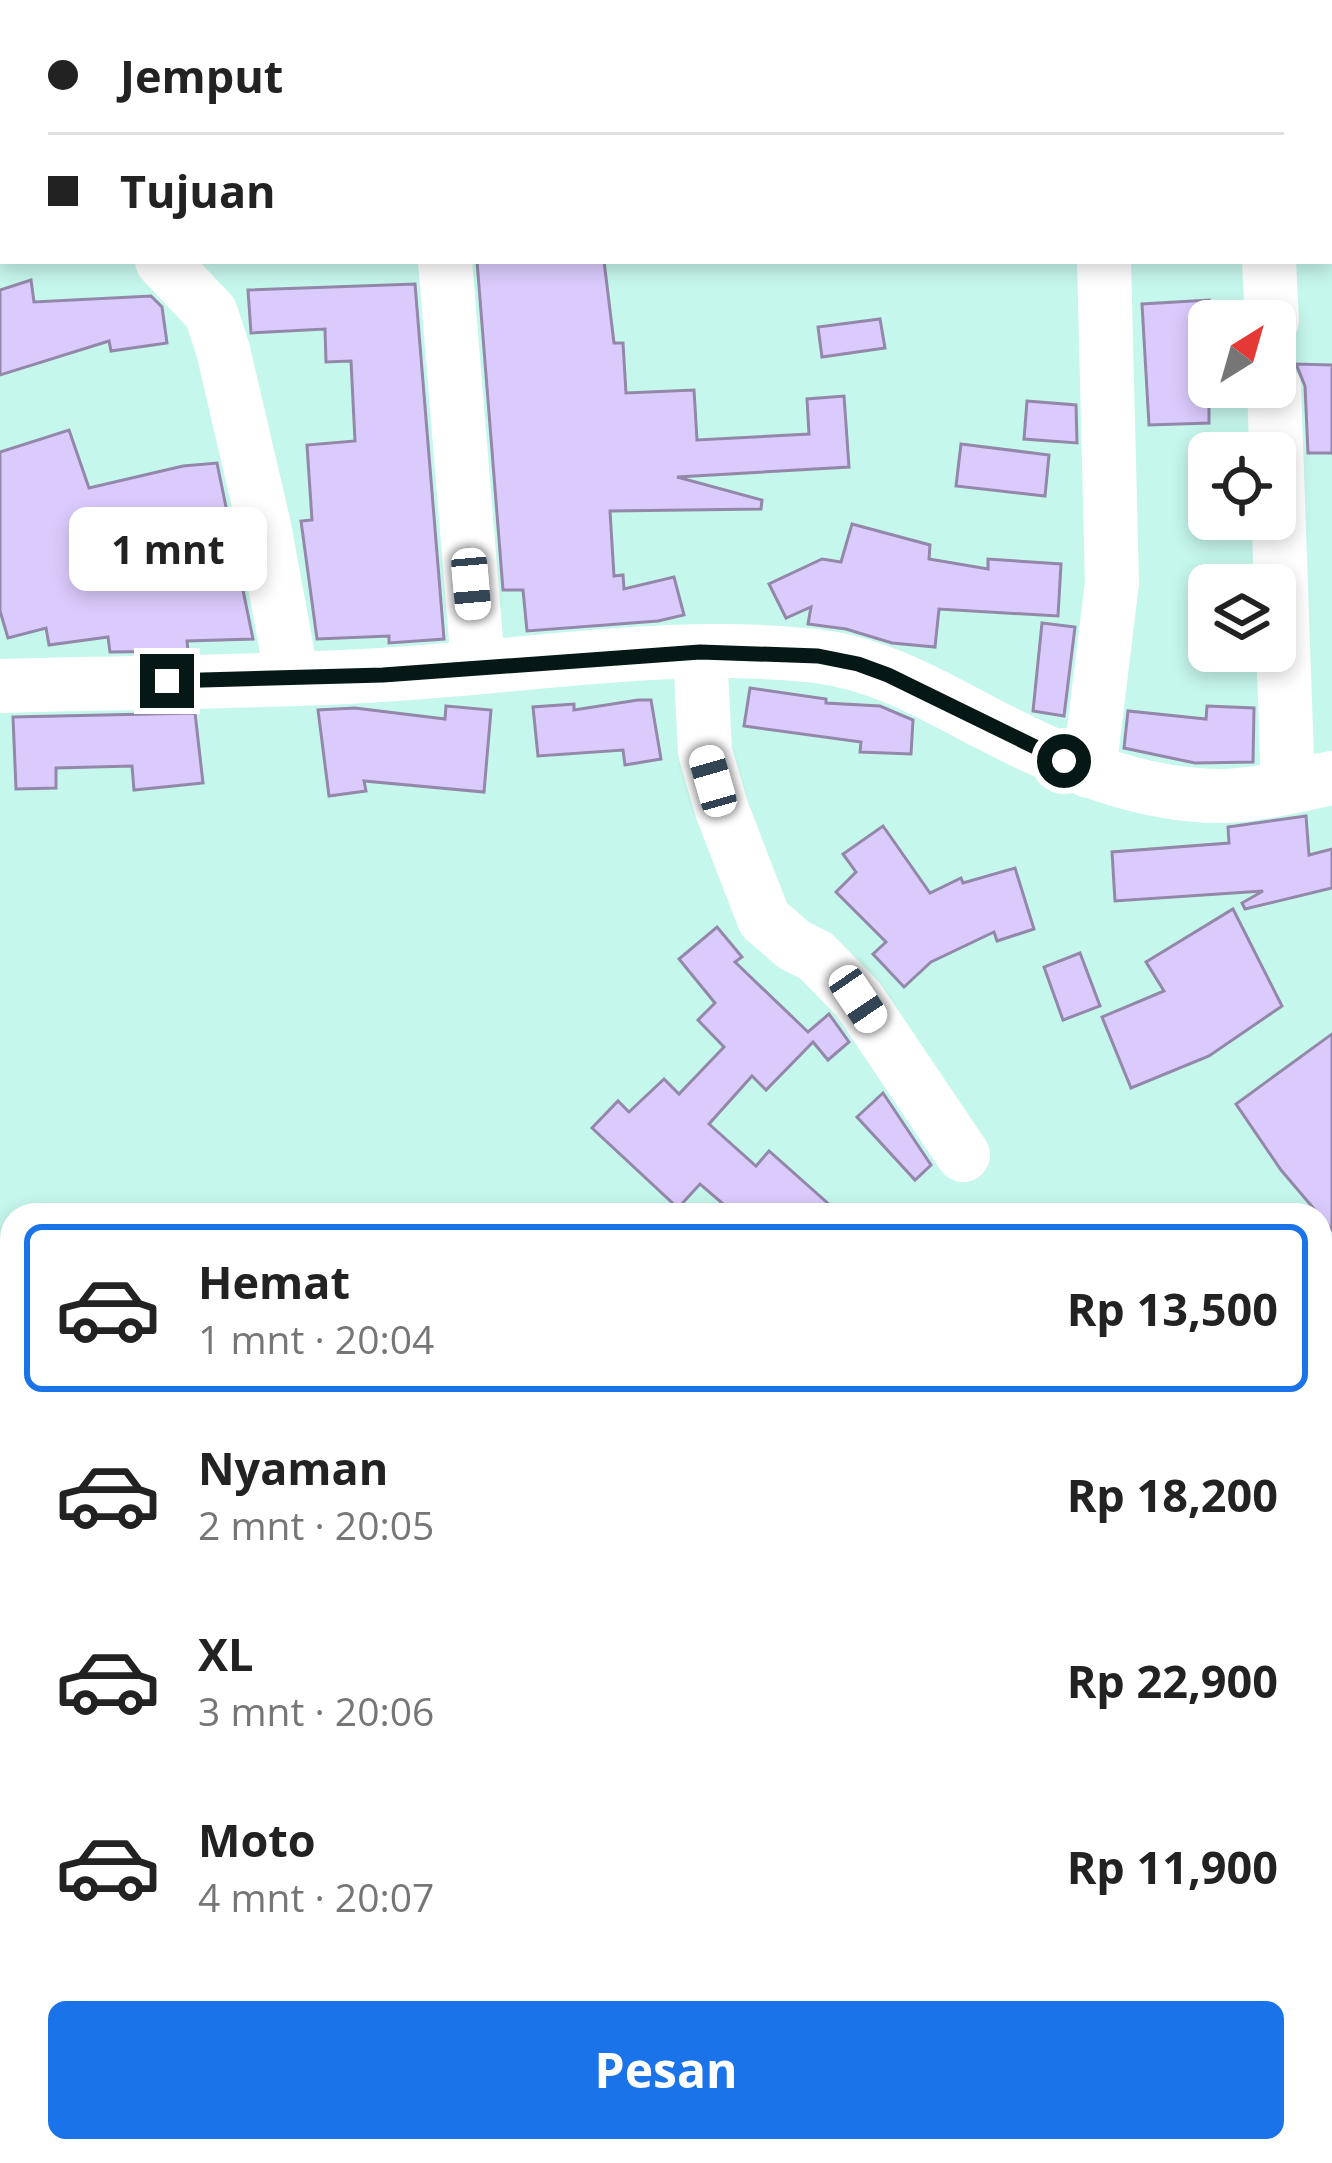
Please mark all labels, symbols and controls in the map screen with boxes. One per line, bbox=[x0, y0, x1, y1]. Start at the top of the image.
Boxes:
text: Jemput bbox=[120, 45, 283, 106]
text: Tujuan bbox=[120, 160, 276, 221]
north arrow bbox=[1188, 300, 1296, 408]
map controls bbox=[1188, 300, 1296, 672]
button: locate bbox=[1188, 432, 1296, 540]
callout: 1 mnt bbox=[68, 507, 266, 591]
text: 1 mnt bbox=[111, 522, 225, 575]
car bbox=[450, 547, 492, 621]
button: layers bbox=[1188, 564, 1296, 672]
route end bbox=[140, 654, 194, 708]
route start bbox=[1037, 734, 1091, 788]
car bbox=[686, 741, 740, 821]
car bbox=[823, 959, 893, 1039]
text: Hemat bbox=[198, 1251, 350, 1312]
icon: car bbox=[54, 1254, 162, 1362]
text: Rp 13,500 bbox=[1067, 1278, 1278, 1339]
text: 1 mnt · 20:04 bbox=[198, 1312, 434, 1365]
text: Nyaman bbox=[198, 1437, 388, 1498]
icon: car bbox=[54, 1440, 162, 1548]
text: Rp 18,200 bbox=[1067, 1464, 1278, 1525]
text: 2 mnt · 20:05 bbox=[198, 1498, 434, 1551]
text: XL bbox=[198, 1623, 253, 1684]
icon: car bbox=[54, 1626, 162, 1734]
text: Rp 22,900 bbox=[1067, 1650, 1278, 1711]
text: 3 mnt · 20:06 bbox=[198, 1684, 434, 1737]
text: Moto bbox=[198, 1809, 316, 1870]
icon: car bbox=[54, 1812, 162, 1920]
text: Rp 11,900 bbox=[1067, 1836, 1278, 1897]
text: 4 mnt · 20:07 bbox=[198, 1870, 434, 1923]
button: Pesan bbox=[48, 2001, 1284, 2139]

